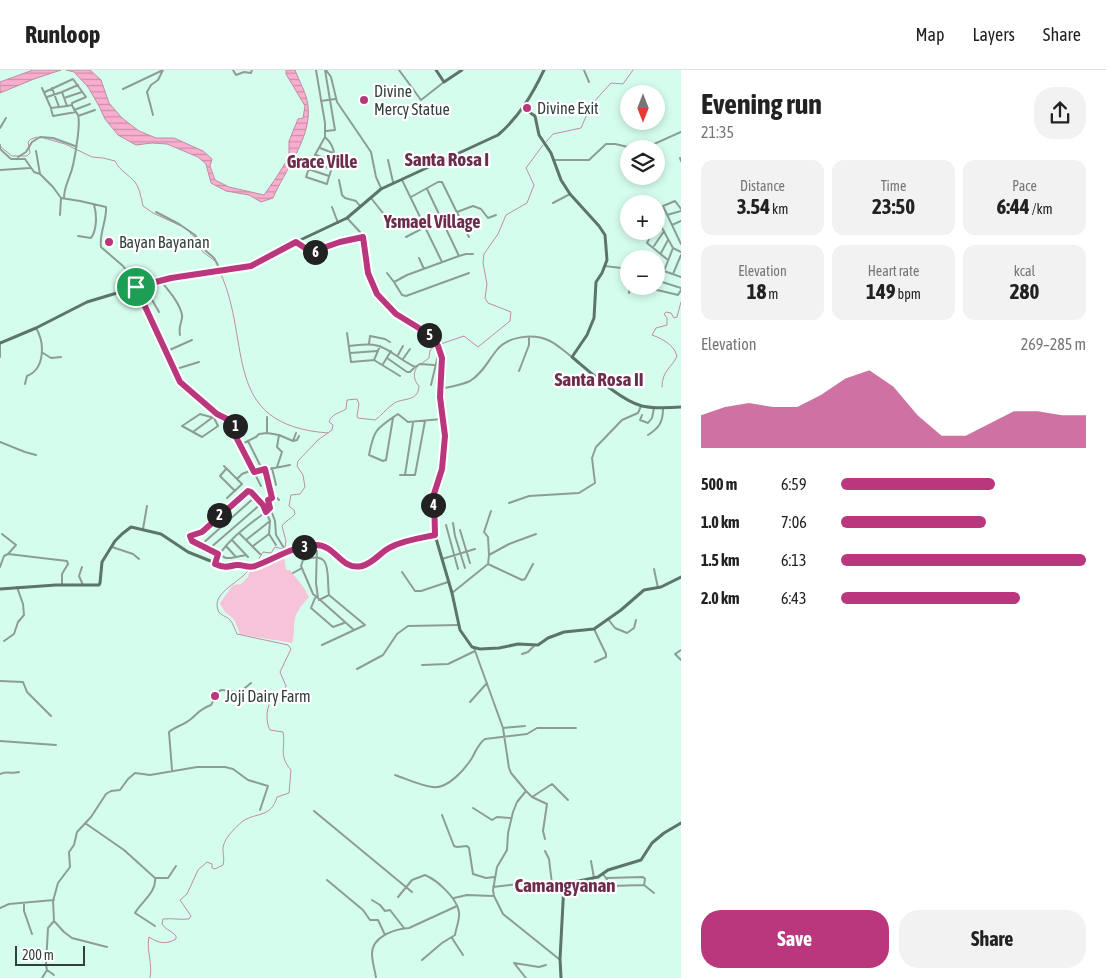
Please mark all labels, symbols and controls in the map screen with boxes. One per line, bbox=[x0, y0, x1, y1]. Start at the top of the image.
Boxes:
text: Runloop bbox=[25, 21, 100, 48]
text: Map bbox=[915, 24, 944, 45]
text: Layers bbox=[972, 24, 1015, 45]
text: Share bbox=[1043, 24, 1081, 45]
place label: Divine Mercy Statue bbox=[374, 82, 450, 119]
north arrow bbox=[620, 85, 665, 130]
map controls bbox=[620, 85, 665, 295]
button: share bbox=[1034, 87, 1086, 139]
text: Evening run bbox=[701, 88, 822, 120]
marker: Divine Mercy Statue bbox=[358, 94, 370, 106]
place label: Divine Exit bbox=[537, 99, 599, 117]
marker: Divine Exit bbox=[521, 102, 533, 114]
text: 21:35 bbox=[701, 123, 734, 141]
button: layers bbox=[620, 140, 665, 185]
district label: Santa Rosa I bbox=[405, 148, 489, 170]
district label: Grace Ville bbox=[287, 151, 357, 172]
text: Distance bbox=[740, 178, 785, 194]
text: Time bbox=[881, 178, 906, 194]
text: Pace bbox=[1012, 178, 1037, 194]
text: 3.54 bbox=[737, 194, 770, 218]
text: 23:50 bbox=[872, 194, 915, 218]
text: 6:44 bbox=[996, 194, 1030, 218]
button: + bbox=[620, 195, 665, 240]
text: km bbox=[770, 201, 788, 217]
text: /km bbox=[1030, 201, 1053, 217]
district label: Ysmael Village bbox=[383, 211, 480, 232]
place label: Bayan Bayanan bbox=[119, 233, 210, 252]
marker: Bayan Bayanan bbox=[103, 236, 115, 248]
pin: 6 bbox=[302, 240, 328, 264]
text: 6 bbox=[312, 244, 319, 260]
button: − bbox=[620, 250, 665, 295]
text: Elevation bbox=[738, 263, 787, 279]
text: Heart rate bbox=[868, 263, 919, 279]
text: kcal bbox=[1014, 263, 1035, 279]
pin bbox=[115, 266, 157, 308]
icon: arrive bbox=[122, 273, 150, 301]
text: 18 bbox=[747, 279, 766, 303]
text: 149 bbox=[866, 279, 896, 303]
text: 280 bbox=[1010, 279, 1039, 303]
text: m bbox=[766, 286, 778, 302]
text: bpm bbox=[896, 286, 921, 302]
pin: 5 bbox=[416, 322, 442, 348]
text: 5 bbox=[426, 327, 433, 343]
text: Elevation bbox=[701, 335, 756, 353]
text: 269–285 m bbox=[1021, 335, 1086, 353]
district label: Santa Rosa II bbox=[554, 368, 644, 390]
pin: 1 bbox=[222, 414, 248, 438]
text: 1 bbox=[232, 418, 239, 434]
text: 500 m bbox=[701, 475, 737, 493]
text: 6:59 bbox=[781, 475, 806, 493]
pin: 4 bbox=[420, 492, 446, 518]
text: 4 bbox=[430, 497, 437, 513]
pin: 2 bbox=[206, 502, 232, 528]
text: 2 bbox=[216, 507, 223, 523]
text: 1.0 km bbox=[701, 513, 740, 531]
text: 7:06 bbox=[781, 513, 807, 531]
pin: 3 bbox=[292, 534, 316, 560]
text: 3 bbox=[301, 539, 308, 555]
text: 1.5 km bbox=[701, 551, 740, 569]
text: 6:13 bbox=[781, 551, 806, 569]
text: 2.0 km bbox=[701, 589, 740, 607]
text: 6:43 bbox=[781, 589, 806, 607]
place label: Joji Dairy Farm bbox=[225, 687, 311, 706]
marker: Joji Dairy Farm bbox=[209, 690, 221, 702]
district label: Camangyanan bbox=[514, 874, 616, 896]
button: Save bbox=[701, 910, 889, 968]
button: Share bbox=[899, 910, 1086, 968]
scale bar bbox=[15, 943, 85, 966]
text: 200 m bbox=[22, 947, 54, 963]

